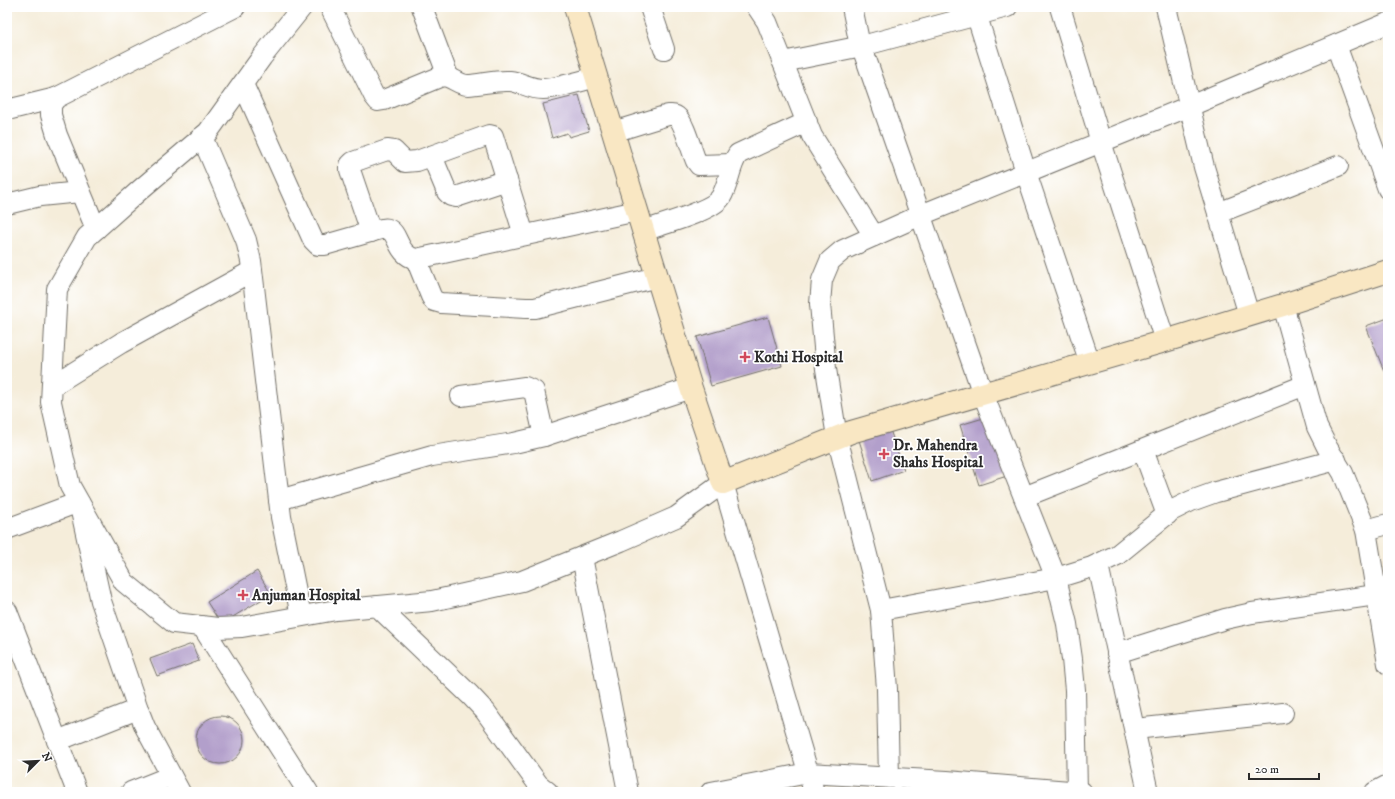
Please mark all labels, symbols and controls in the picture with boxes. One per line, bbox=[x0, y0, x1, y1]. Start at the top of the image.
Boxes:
place label: Kothi Hospital bbox=[754, 348, 844, 367]
marker: Kothi Hospital bbox=[739, 351, 751, 363]
place label: Dr. Mahendra Shahs Hospital bbox=[893, 436, 983, 472]
marker: Dr. Mahendra Shahs Hospital bbox=[878, 448, 890, 460]
place label: Anjuman Hospital bbox=[251, 586, 361, 605]
marker: Anjuman Hospital bbox=[237, 589, 249, 601]
north arrow bbox=[18, 741, 58, 781]
text: N bbox=[38, 750, 54, 764]
scale bar bbox=[1249, 755, 1319, 781]
text: 20 m bbox=[1255, 762, 1279, 777]

